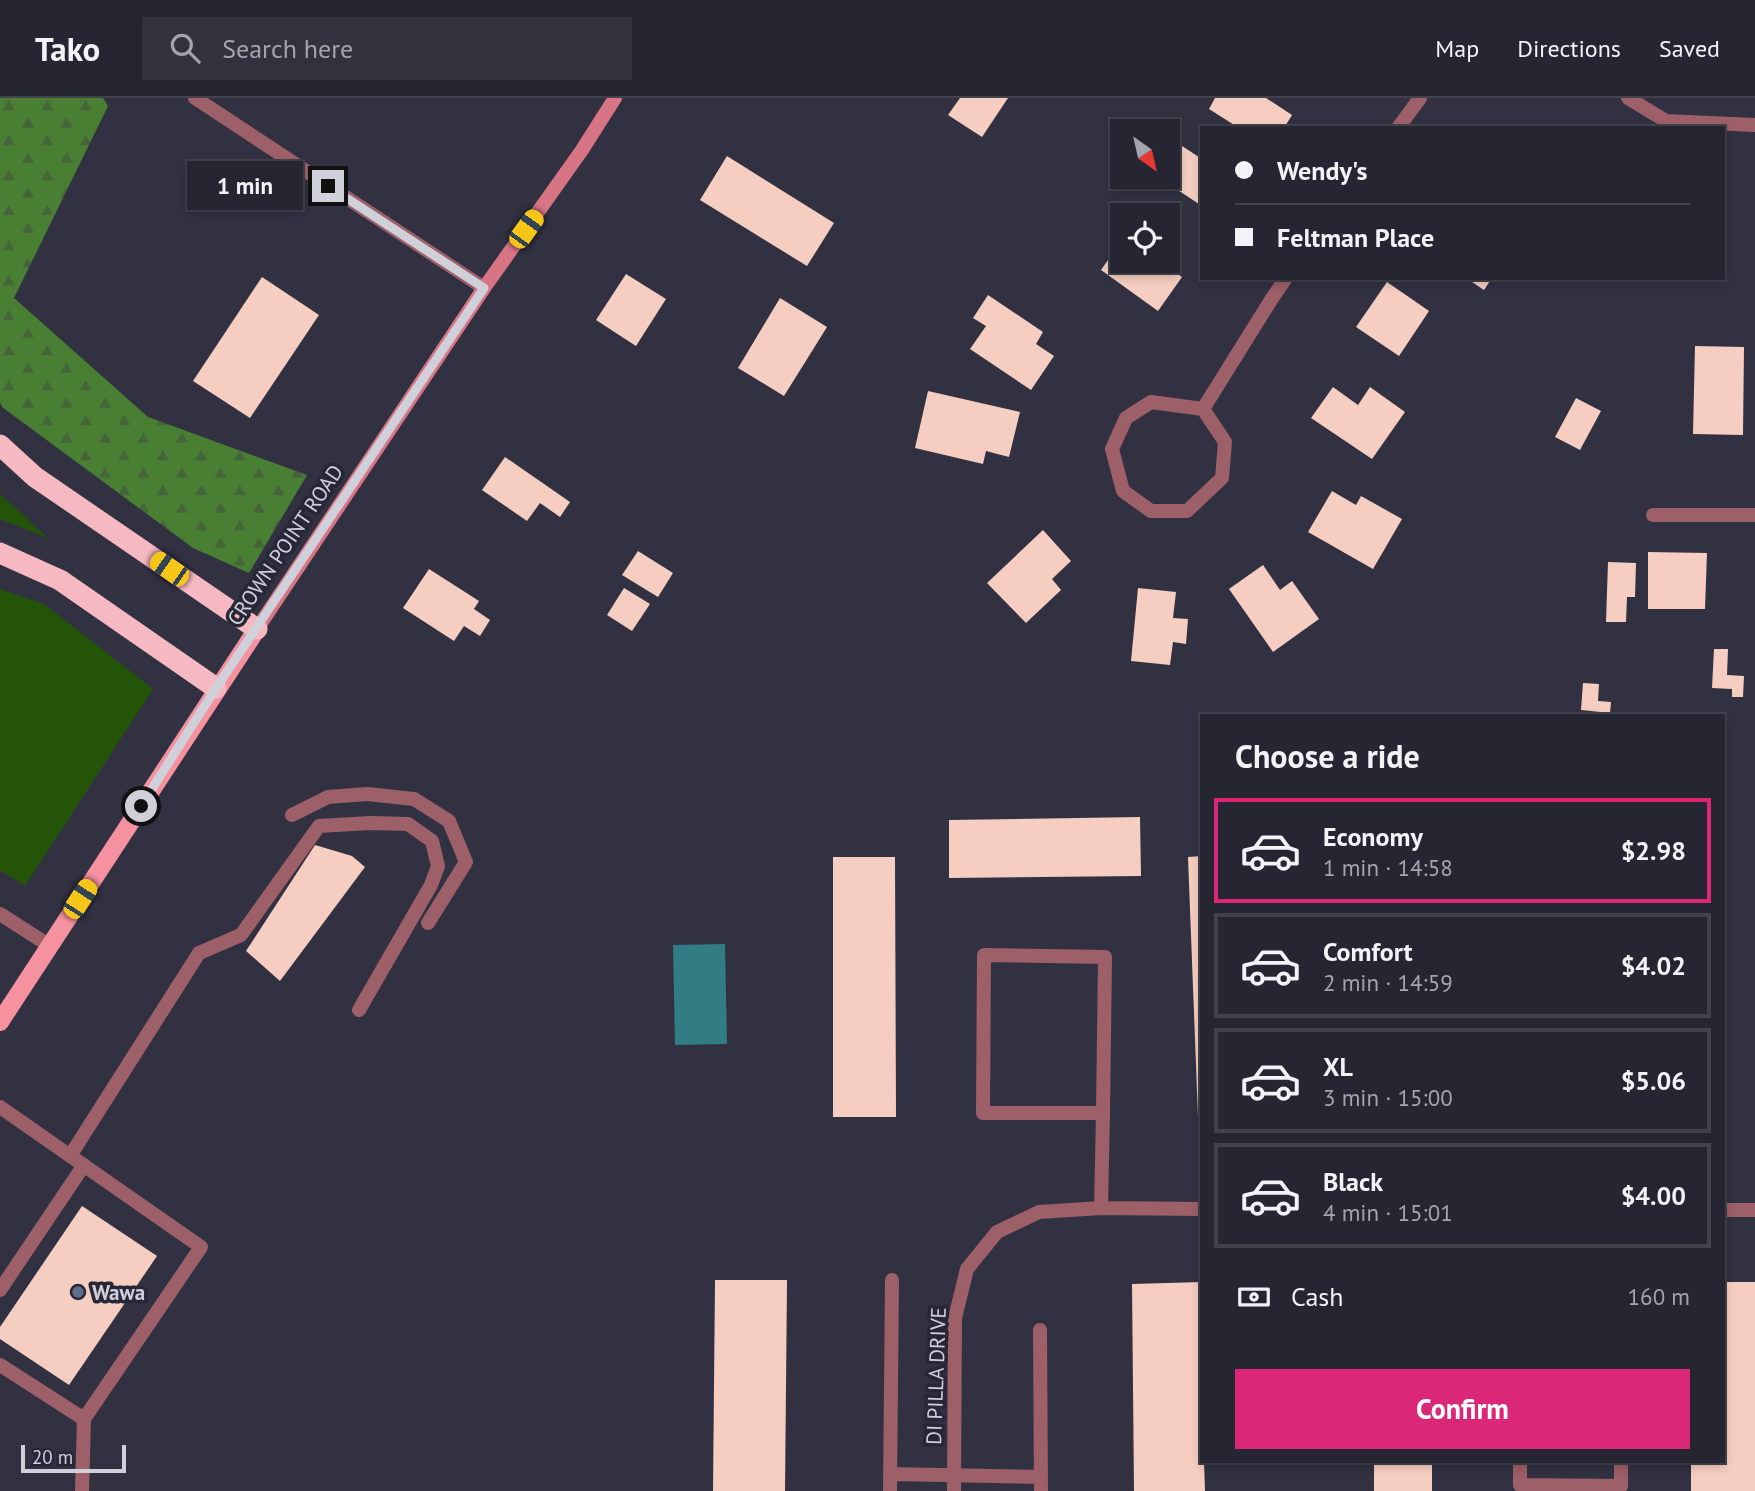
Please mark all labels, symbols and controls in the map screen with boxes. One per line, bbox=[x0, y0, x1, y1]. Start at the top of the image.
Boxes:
search box bbox=[142, 17, 632, 80]
text: Tako bbox=[35, 27, 100, 70]
icon: search bbox=[166, 29, 204, 67]
text: Search here bbox=[222, 32, 353, 65]
text: Map bbox=[1435, 33, 1479, 64]
text: Directions bbox=[1517, 33, 1621, 64]
text: Saved bbox=[1659, 33, 1720, 64]
north arrow bbox=[1110, 119, 1180, 189]
map controls bbox=[1110, 119, 1180, 273]
text: Wendy's bbox=[1277, 154, 1368, 187]
callout: 1 min bbox=[188, 162, 304, 210]
route end bbox=[312, 170, 344, 202]
text: 1 min bbox=[217, 171, 273, 200]
button: locate bbox=[1110, 203, 1180, 273]
car bbox=[506, 206, 547, 252]
text: Feltman Place bbox=[1277, 221, 1434, 254]
street label: CROWN POINT ROAD bbox=[221, 459, 349, 631]
car bbox=[146, 548, 193, 590]
text: Choose a ride bbox=[1235, 735, 1420, 777]
route start bbox=[125, 790, 157, 822]
icon: car bbox=[1239, 819, 1302, 882]
text: Economy bbox=[1323, 820, 1423, 853]
text: $2.98 bbox=[1621, 834, 1686, 867]
text: 1 min · 14:58 bbox=[1323, 853, 1453, 882]
car bbox=[60, 876, 101, 922]
icon: car bbox=[1239, 934, 1302, 997]
text: Comfort bbox=[1323, 935, 1413, 968]
text: $4.02 bbox=[1621, 949, 1686, 982]
text: 2 min · 14:59 bbox=[1323, 968, 1453, 997]
icon: car bbox=[1239, 1049, 1302, 1112]
text: XL bbox=[1323, 1050, 1353, 1083]
text: $5.06 bbox=[1621, 1064, 1686, 1097]
text: 3 min · 15:00 bbox=[1323, 1083, 1453, 1112]
icon: car bbox=[1239, 1164, 1302, 1227]
text: Black bbox=[1323, 1165, 1383, 1198]
text: $4.00 bbox=[1621, 1179, 1686, 1212]
text: 4 min · 15:01 bbox=[1323, 1198, 1453, 1227]
icon: cash bbox=[1235, 1278, 1273, 1316]
place label: Wawa bbox=[92, 1279, 145, 1306]
text: Cash bbox=[1291, 1280, 1343, 1313]
text: 160 m bbox=[1628, 1282, 1690, 1311]
marker: Wawa bbox=[70, 1284, 86, 1300]
street label: DI PILLA DRIVE bbox=[920, 1307, 952, 1445]
button: Confirm bbox=[1235, 1369, 1690, 1449]
scale bar bbox=[21, 1442, 126, 1474]
text: 20 m bbox=[32, 1445, 73, 1469]

